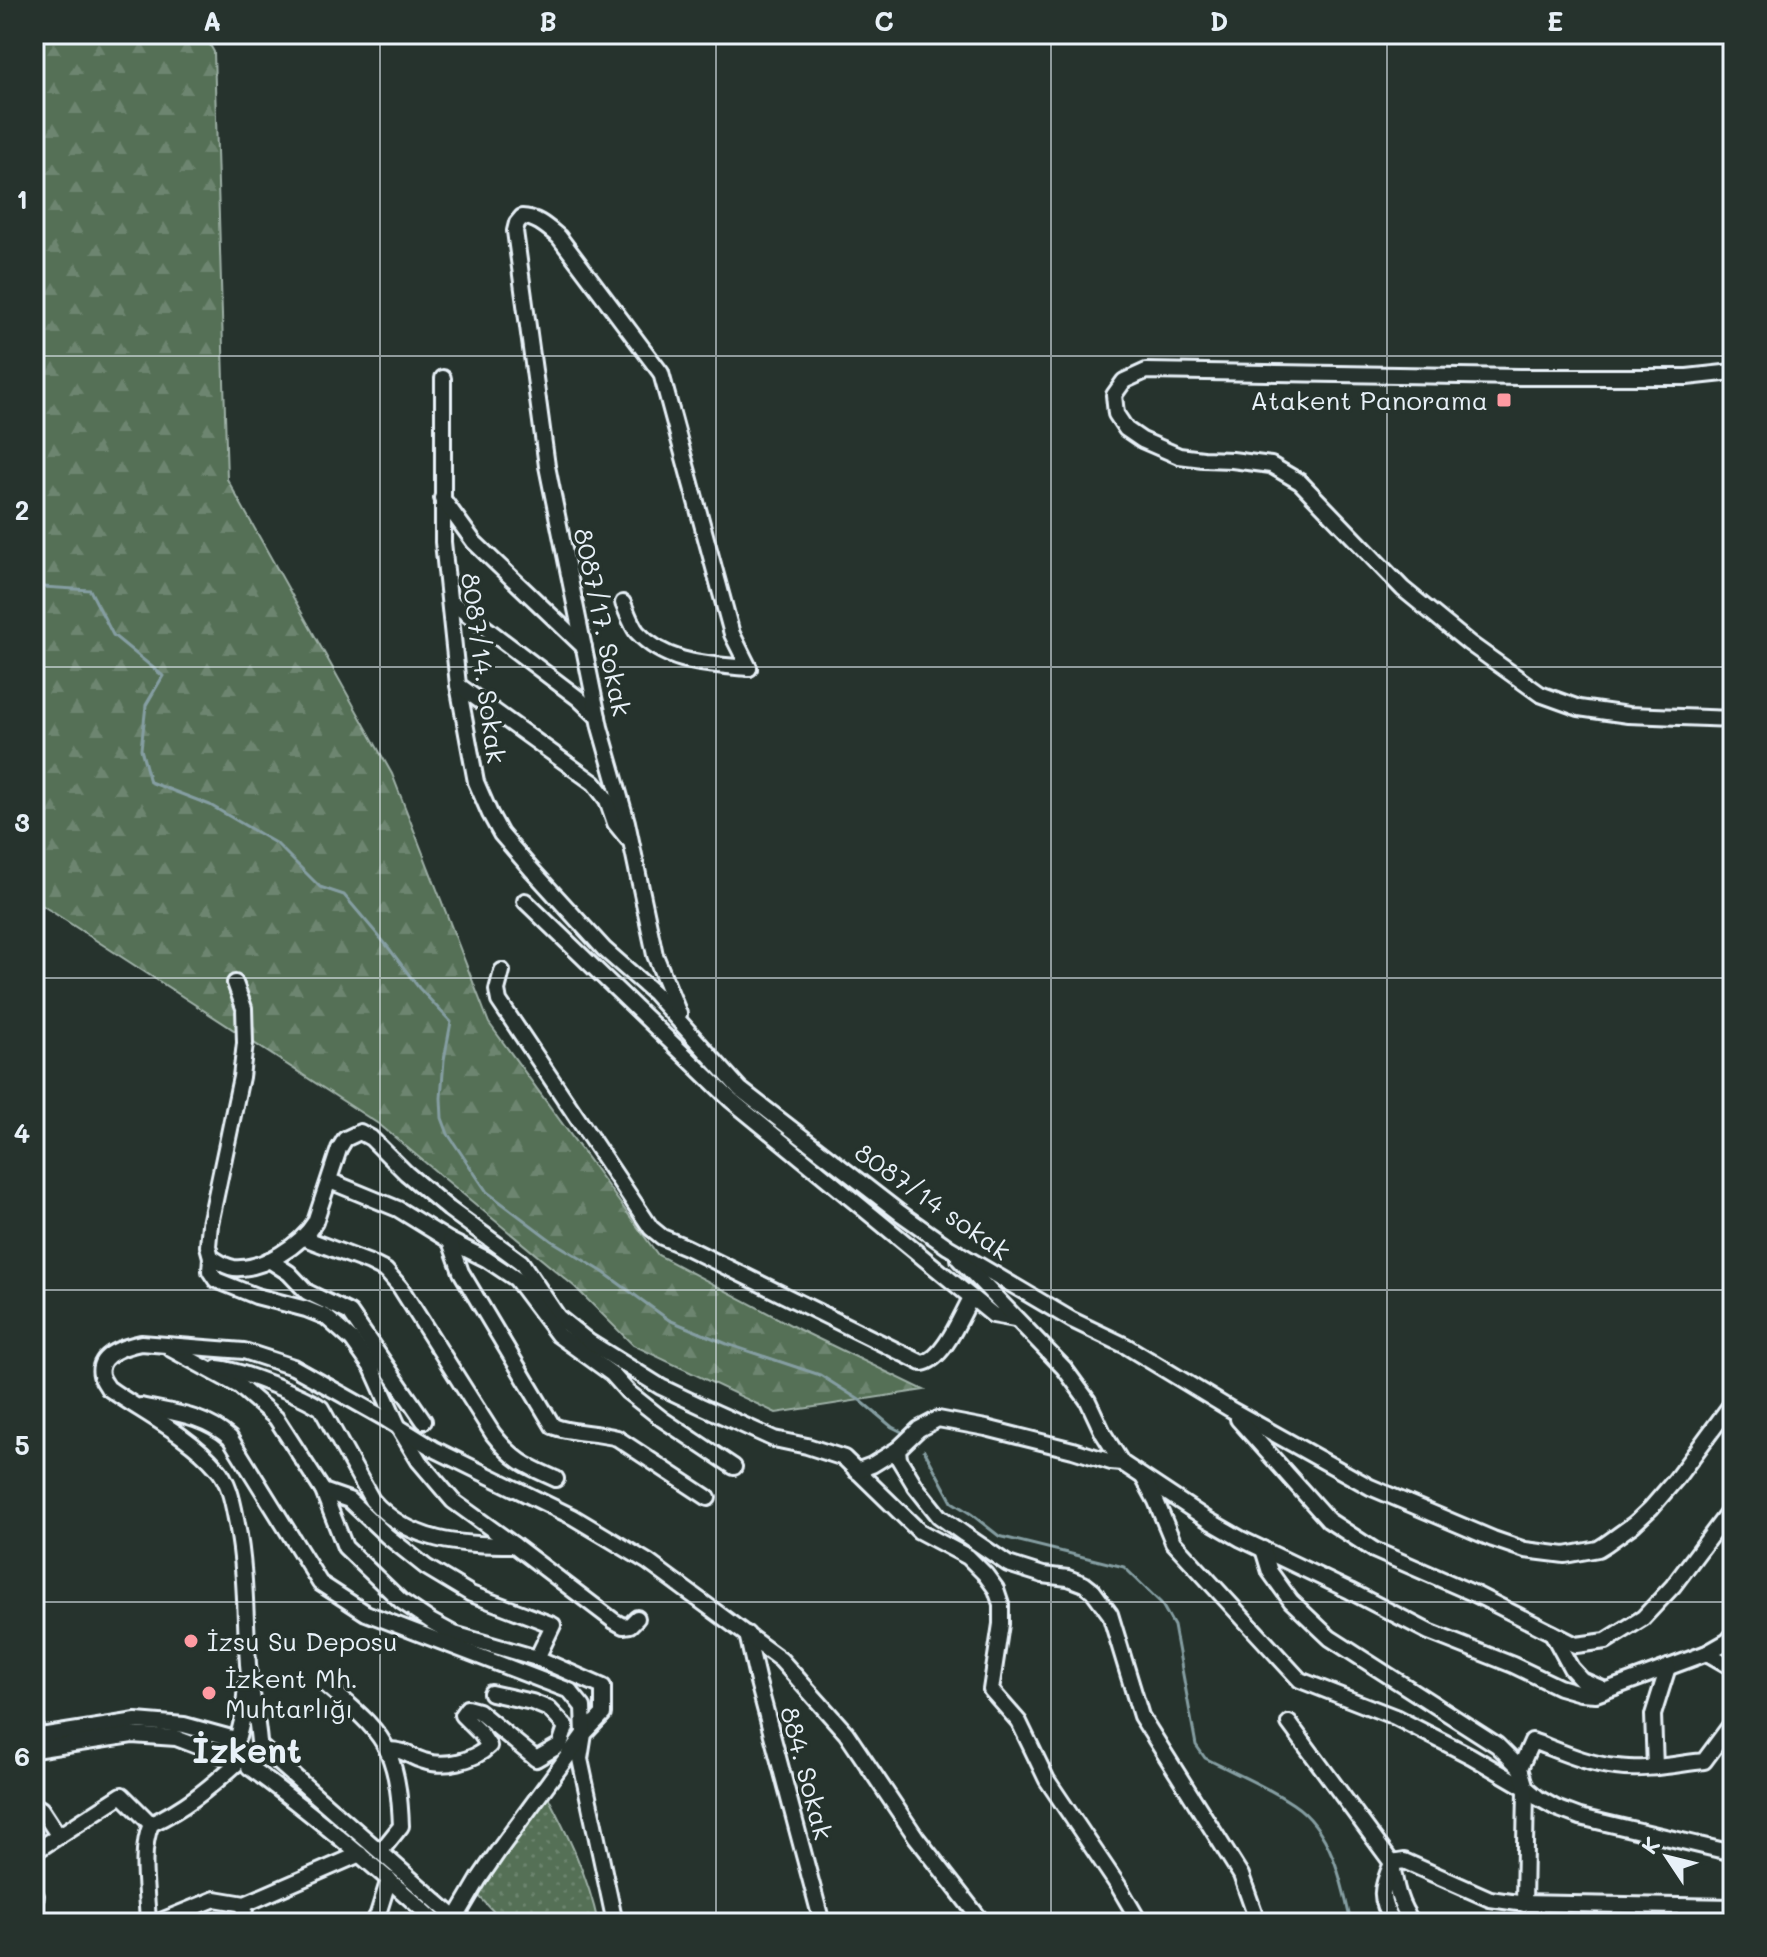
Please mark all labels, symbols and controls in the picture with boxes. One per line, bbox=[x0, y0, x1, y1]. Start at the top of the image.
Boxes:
text: A bbox=[203, 4, 221, 38]
text: B bbox=[539, 4, 557, 38]
text: C bbox=[874, 4, 894, 38]
text: D bbox=[1210, 4, 1228, 38]
text: E bbox=[1547, 4, 1563, 38]
text: 1 bbox=[16, 182, 28, 216]
place label: Atakent Panorama bbox=[1250, 383, 1488, 417]
marker: Atakent Panorama bbox=[1495, 391, 1513, 409]
text: 2 bbox=[15, 493, 29, 527]
street label: 8087/17. Sokak bbox=[566, 525, 640, 719]
street label: 8087/14. Sokak bbox=[454, 570, 514, 766]
text: 3 bbox=[14, 805, 30, 839]
text: 4 bbox=[14, 1116, 30, 1150]
street label: 8087/14 sokak bbox=[848, 1135, 1018, 1267]
text: 5 bbox=[14, 1428, 30, 1462]
place label: İzsu Su Deposu bbox=[207, 1624, 397, 1658]
marker: İzsu Su Deposu bbox=[182, 1632, 200, 1650]
place label: İzkent Mh. Muhtarlığı bbox=[225, 1661, 358, 1725]
marker: İzkent Mh. Muhtarlığı bbox=[200, 1684, 218, 1702]
street label: 884. Sokak bbox=[773, 1703, 841, 1843]
district label: İzkent bbox=[192, 1727, 302, 1772]
text: 6 bbox=[14, 1739, 30, 1773]
north arrow bbox=[1627, 1817, 1707, 1897]
text: K bbox=[1634, 1831, 1666, 1859]

